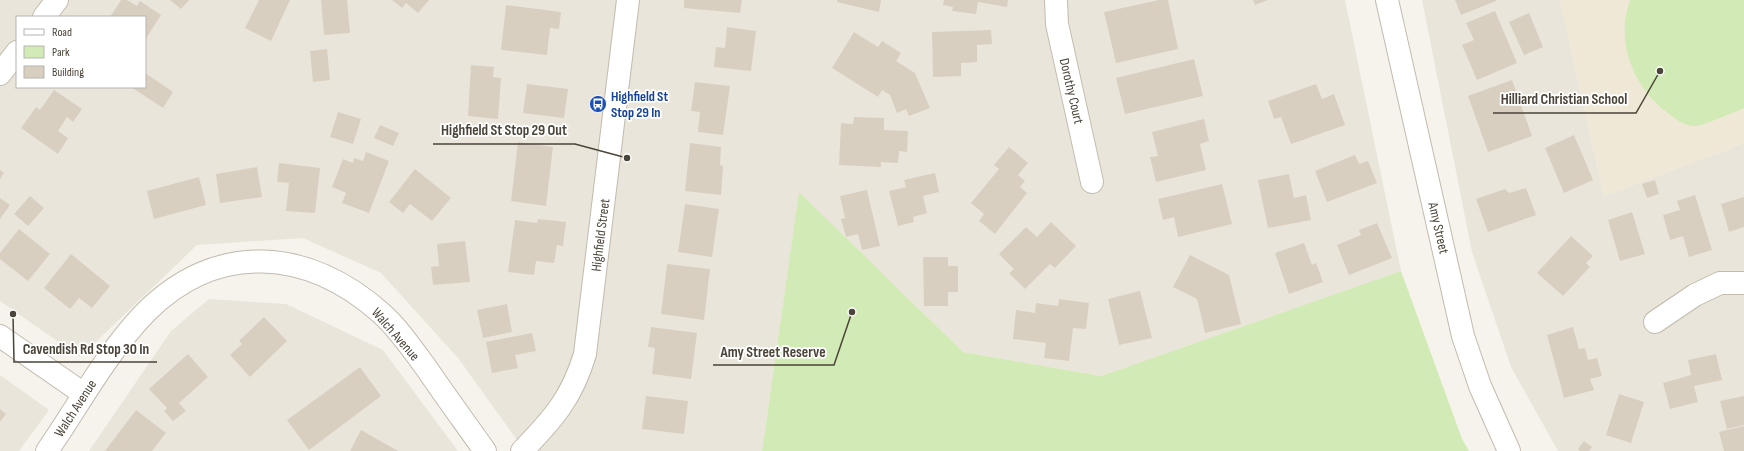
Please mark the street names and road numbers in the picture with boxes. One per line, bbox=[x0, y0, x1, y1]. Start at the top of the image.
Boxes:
street label: Dorothy Court bbox=[1056, 57, 1087, 126]
street label: Highfield Street bbox=[588, 198, 613, 272]
street label: Amy Street bbox=[1424, 200, 1453, 256]
street label: Walch Avenue bbox=[368, 304, 423, 364]
street label: Walch Avenue bbox=[51, 376, 100, 440]

